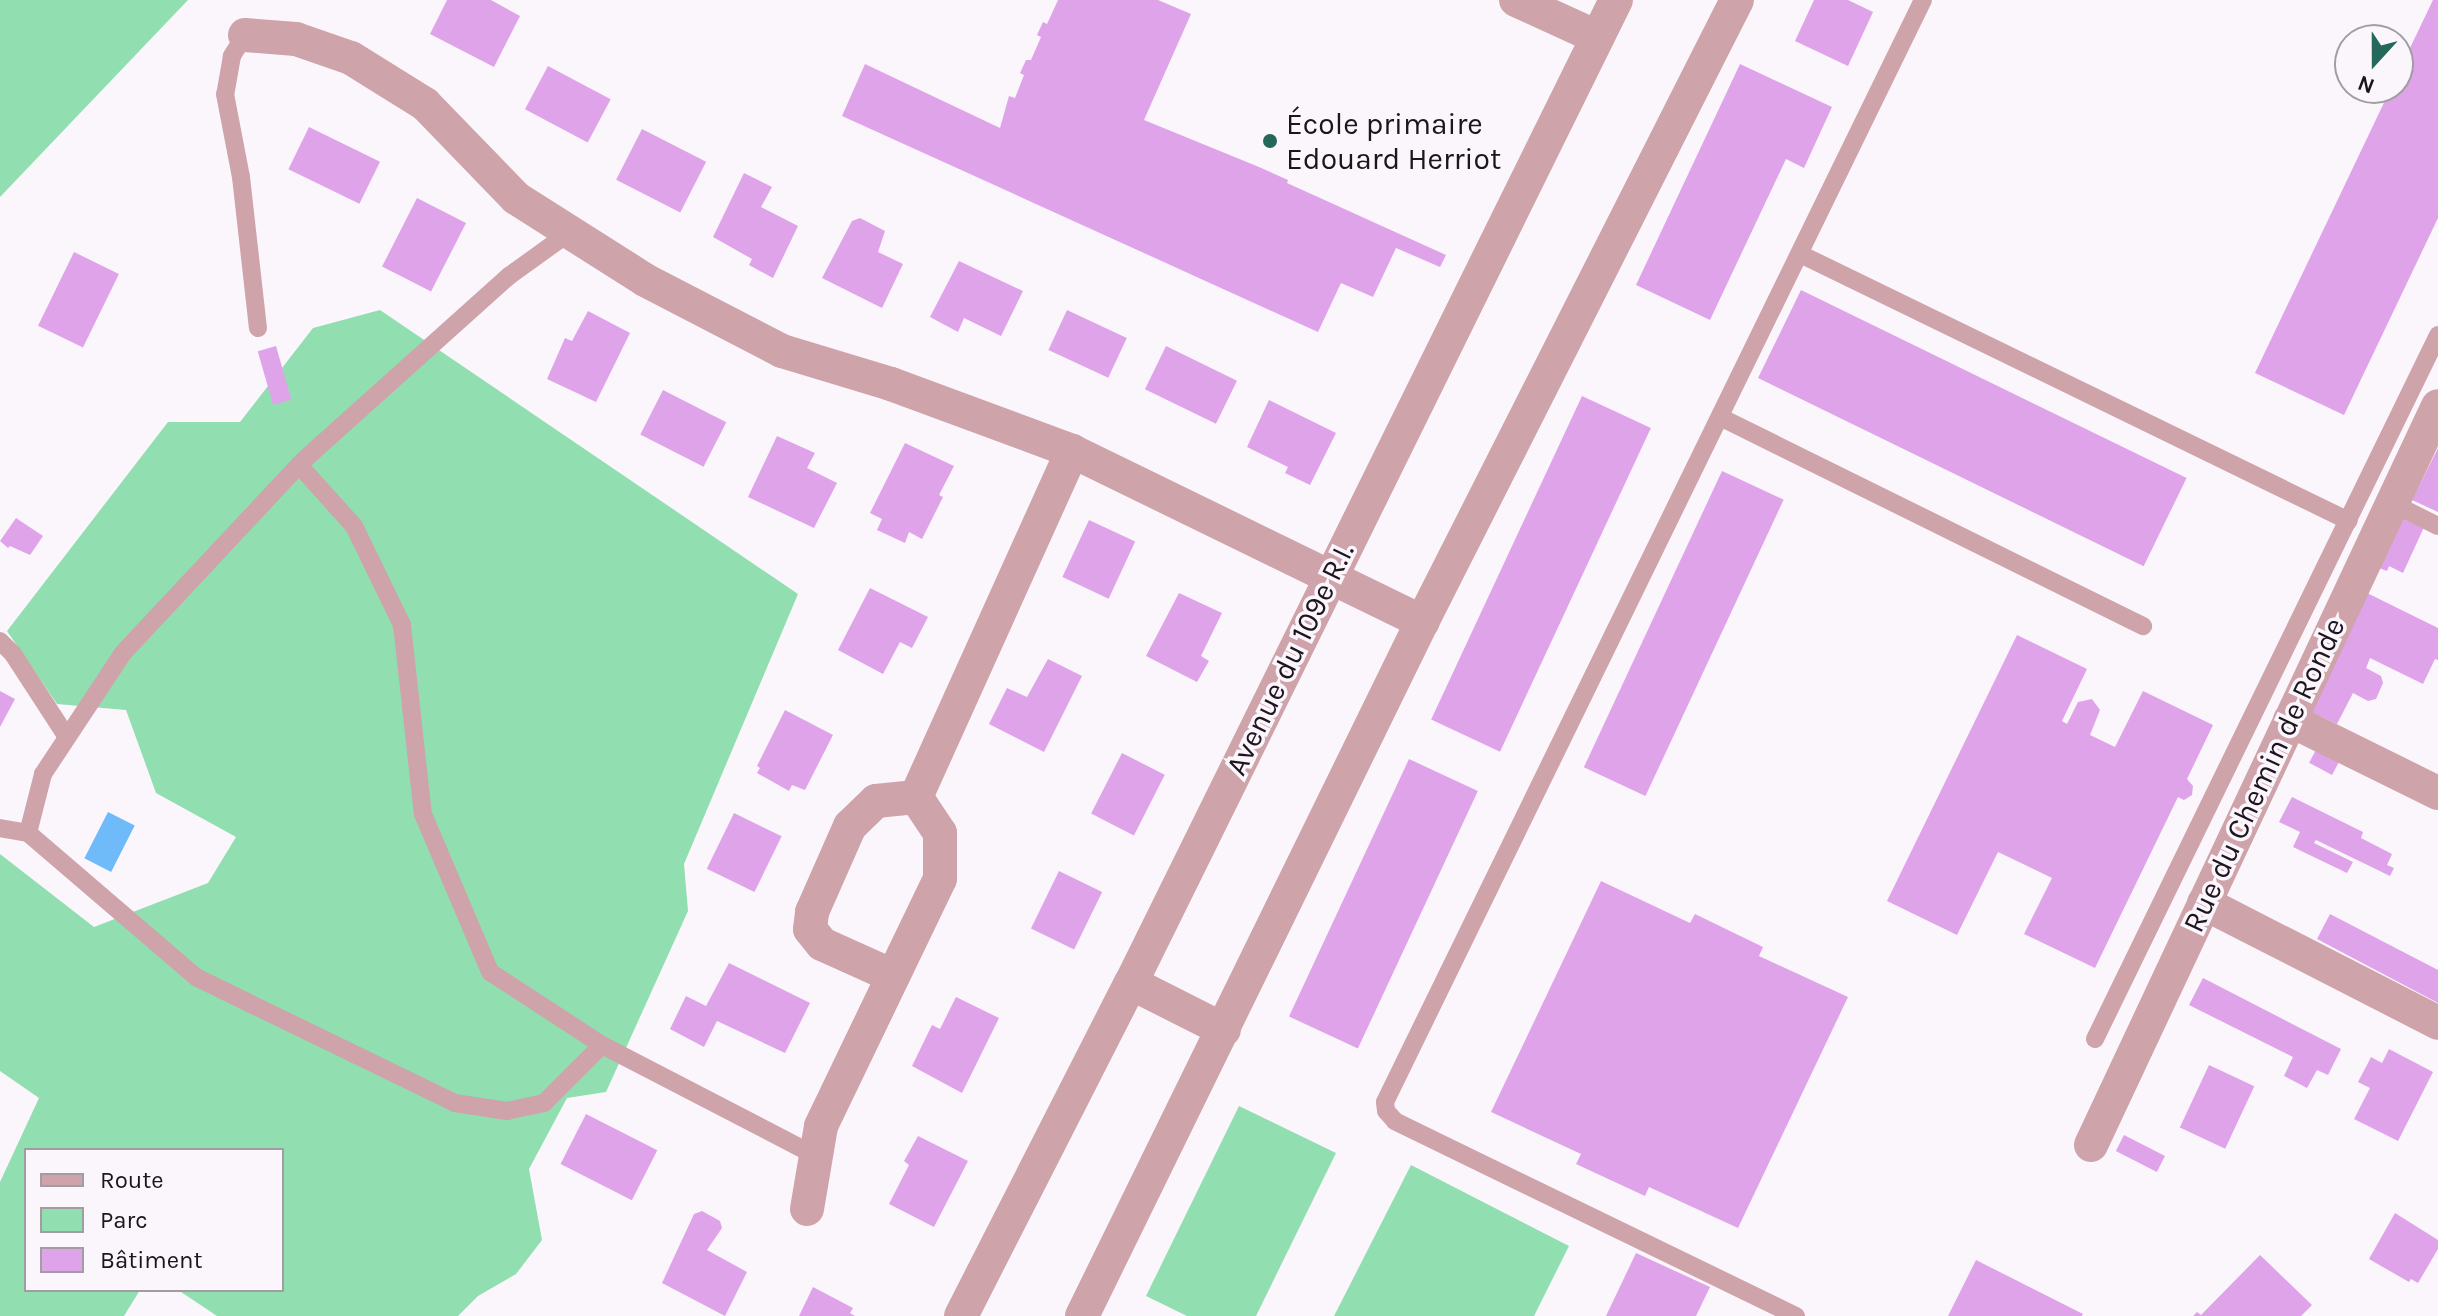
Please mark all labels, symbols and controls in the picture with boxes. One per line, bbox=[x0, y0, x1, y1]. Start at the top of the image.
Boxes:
north arrow bbox=[2334, 24, 2414, 104]
text: N bbox=[2354, 70, 2378, 100]
place label: École primaire Edouard Herriot bbox=[1286, 106, 1501, 176]
marker: École primaire Edouard Herriot bbox=[1261, 132, 1279, 150]
street label: Avenue du 109e R.I. bbox=[1218, 537, 1362, 781]
street label: Rue du Chemin de Ronde bbox=[2175, 612, 2353, 938]
legend bbox=[24, 1148, 284, 1292]
text: Route bbox=[100, 1166, 164, 1194]
text: Parc bbox=[100, 1206, 148, 1234]
text: Bâtiment bbox=[100, 1246, 203, 1274]

